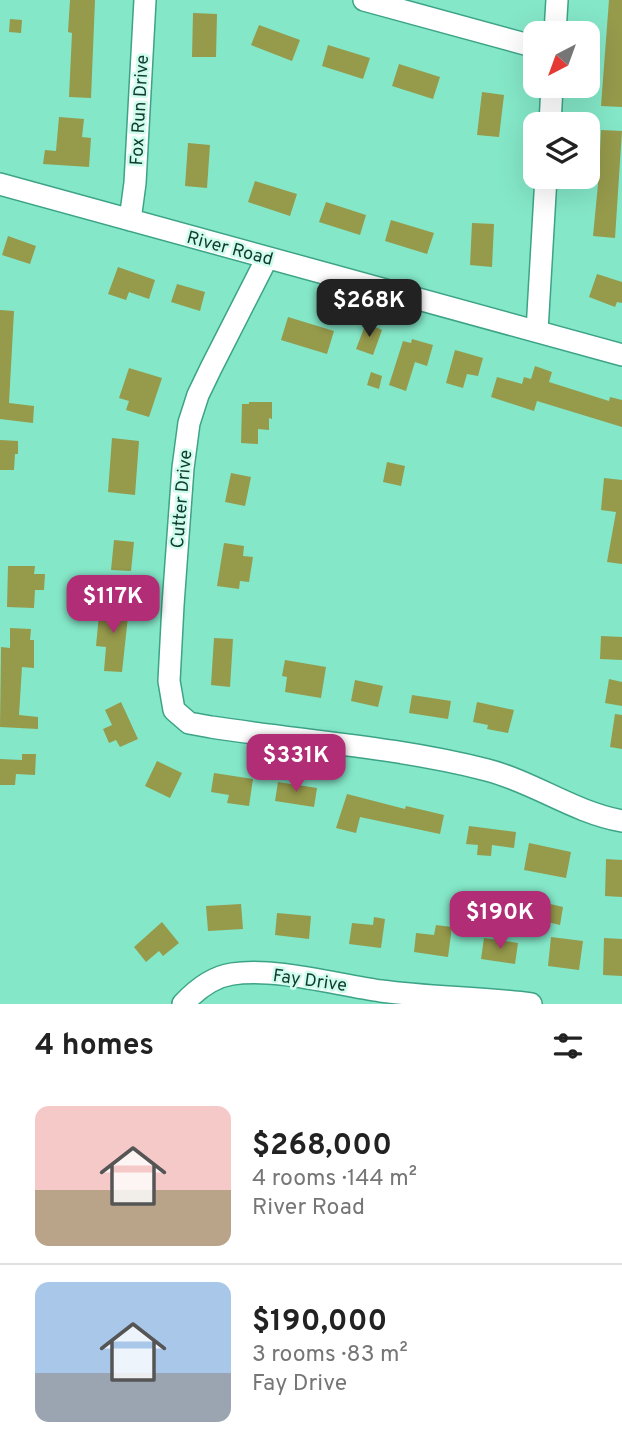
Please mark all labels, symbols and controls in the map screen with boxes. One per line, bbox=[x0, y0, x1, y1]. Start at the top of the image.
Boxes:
north arrow bbox=[523, 21, 600, 98]
map controls bbox=[523, 21, 600, 189]
street label: Fox Run Drive bbox=[126, 54, 155, 166]
button: layers bbox=[523, 112, 600, 189]
street label: River Road bbox=[184, 227, 275, 272]
pin: $268K bbox=[320, 280, 418, 339]
text: $268K bbox=[333, 287, 405, 316]
street label: Cutter Drive bbox=[167, 449, 198, 549]
pin: $117K bbox=[64, 576, 162, 635]
text: $117K bbox=[83, 583, 143, 612]
pin: $331K bbox=[247, 734, 345, 794]
text: $331K bbox=[263, 742, 329, 771]
pin: $190K bbox=[451, 892, 549, 951]
text: $190K bbox=[466, 899, 534, 928]
street label: Fay Drive bbox=[271, 965, 348, 998]
icon: filters bbox=[549, 1027, 587, 1065]
text: 4 homes bbox=[35, 1028, 154, 1065]
text: $268,000 bbox=[252, 1128, 392, 1165]
icon: home bbox=[91, 1134, 175, 1218]
text: 4 rooms · 144 m² bbox=[252, 1165, 417, 1194]
text: River Road bbox=[252, 1194, 365, 1223]
text: $190,000 bbox=[252, 1304, 387, 1341]
icon: home bbox=[91, 1310, 175, 1394]
text: 3 rooms · 83 m² bbox=[252, 1341, 408, 1370]
text: Fay Drive bbox=[252, 1370, 347, 1399]

